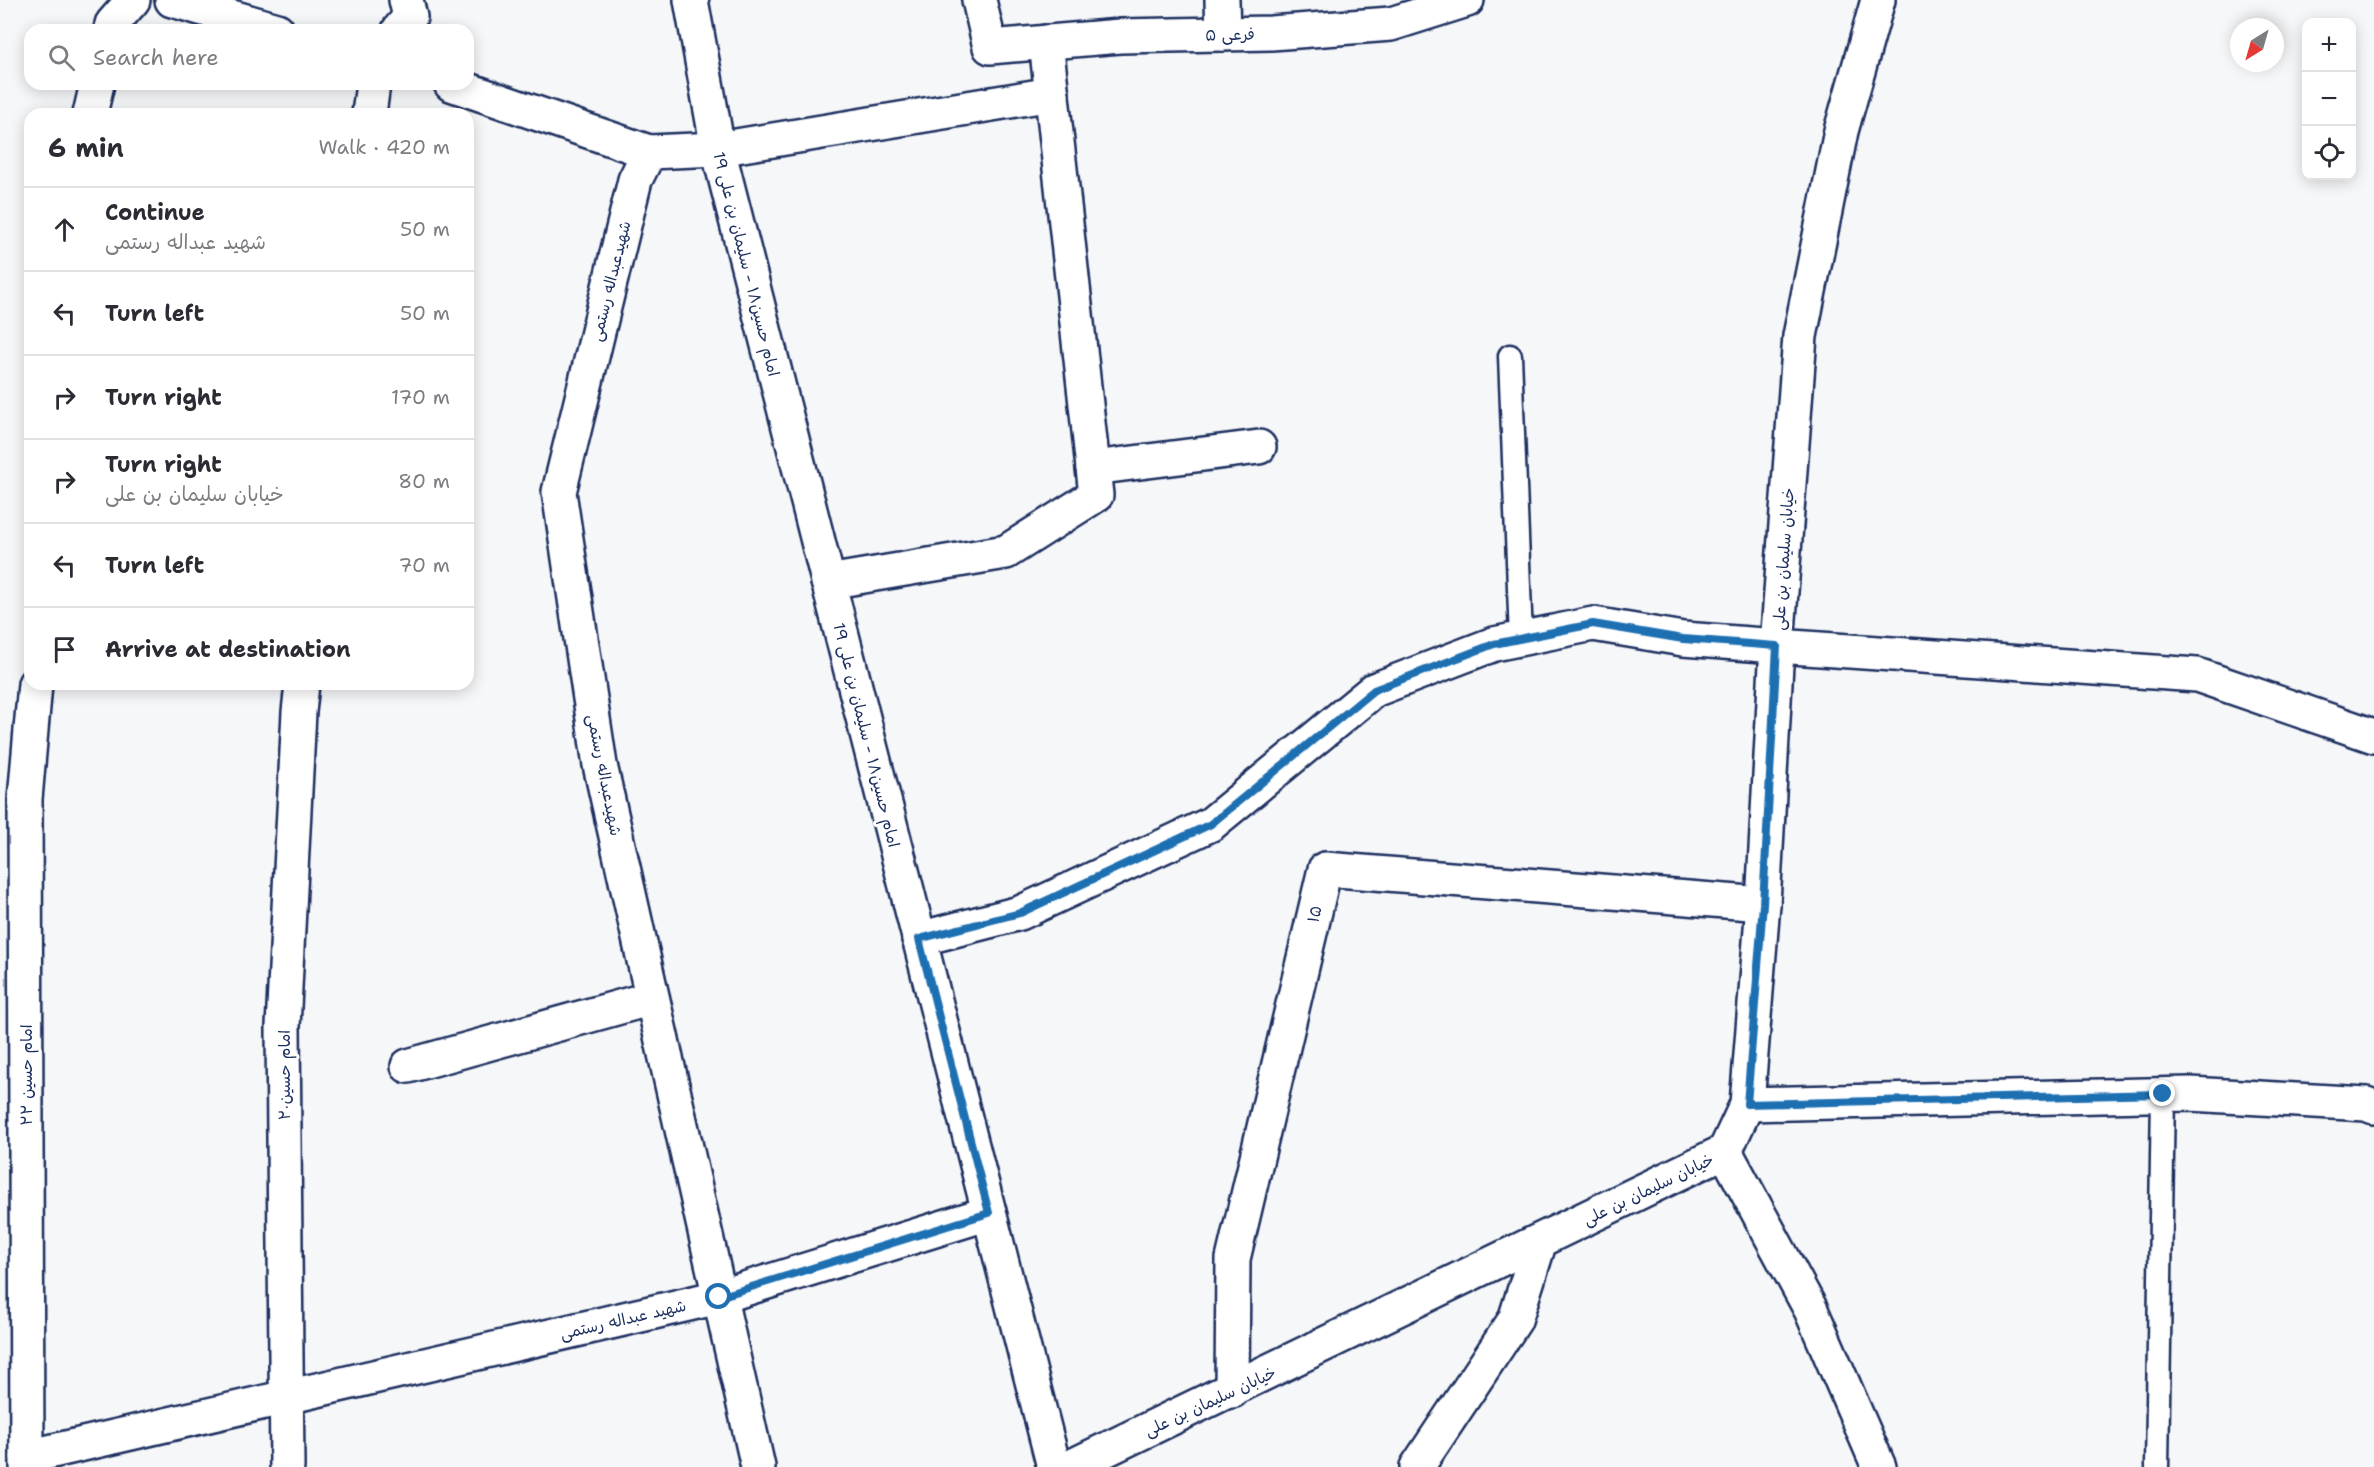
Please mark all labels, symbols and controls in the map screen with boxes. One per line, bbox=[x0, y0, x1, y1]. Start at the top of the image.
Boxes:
north arrow bbox=[2230, 18, 2284, 72]
map controls bbox=[2302, 18, 2356, 180]
button: + bbox=[2302, 18, 2356, 72]
search box bbox=[24, 24, 474, 90]
street label: فرعی ۵ bbox=[1205, 24, 1255, 45]
icon: search bbox=[45, 41, 78, 74]
text: Search here bbox=[93, 43, 219, 72]
button: − bbox=[2302, 72, 2356, 126]
button: locate bbox=[2302, 126, 2356, 180]
text: 6 min bbox=[48, 130, 124, 165]
text: Walk · 420 m bbox=[318, 134, 450, 160]
street label: امام حسین۱۸ - سلیمان بن علی 19 bbox=[706, 150, 785, 379]
text: Continue bbox=[105, 198, 205, 227]
icon: ahead bbox=[48, 213, 81, 246]
text: 50 m bbox=[400, 216, 450, 242]
street label: شهیدعبداله رستمی bbox=[585, 219, 636, 344]
text: شهید عبداله رستمی bbox=[105, 229, 266, 255]
icon: left bbox=[48, 297, 81, 330]
text: Turn left bbox=[105, 299, 204, 328]
text: 50 m bbox=[400, 300, 450, 326]
icon: right bbox=[48, 381, 81, 414]
text: Turn right bbox=[105, 383, 222, 412]
text: 170 m bbox=[391, 384, 450, 410]
text: Turn right bbox=[105, 450, 222, 479]
icon: right bbox=[48, 465, 81, 498]
text: 80 m bbox=[398, 468, 450, 494]
text: خیابان سلیمان بن علی bbox=[105, 481, 284, 507]
street label: خیابان سلیمان بن علی bbox=[1768, 487, 1799, 631]
icon: left bbox=[48, 549, 81, 582]
text: Turn left bbox=[105, 551, 204, 580]
text: 70 m bbox=[398, 552, 450, 578]
street label: امام حسین۱۸ - سلیمان بن علی 19 bbox=[826, 621, 905, 850]
icon: arrive bbox=[48, 633, 81, 666]
text: Arrive at destination bbox=[105, 635, 351, 664]
street label: شهیدعبداله رستمی bbox=[582, 713, 627, 838]
street label: ۱۵ bbox=[1302, 904, 1327, 925]
street label: امام حسین ۲۲ bbox=[16, 1024, 39, 1126]
street label: امام حسین۲۰ bbox=[274, 1030, 297, 1120]
route end bbox=[2149, 1080, 2175, 1106]
street label: خیابان سلیمان بن علی bbox=[1579, 1149, 1717, 1230]
route start bbox=[705, 1283, 731, 1309]
street label: شهید عبداله رستمی bbox=[558, 1295, 688, 1344]
street label: خیابان سلیمان بن علی bbox=[1141, 1362, 1279, 1441]

